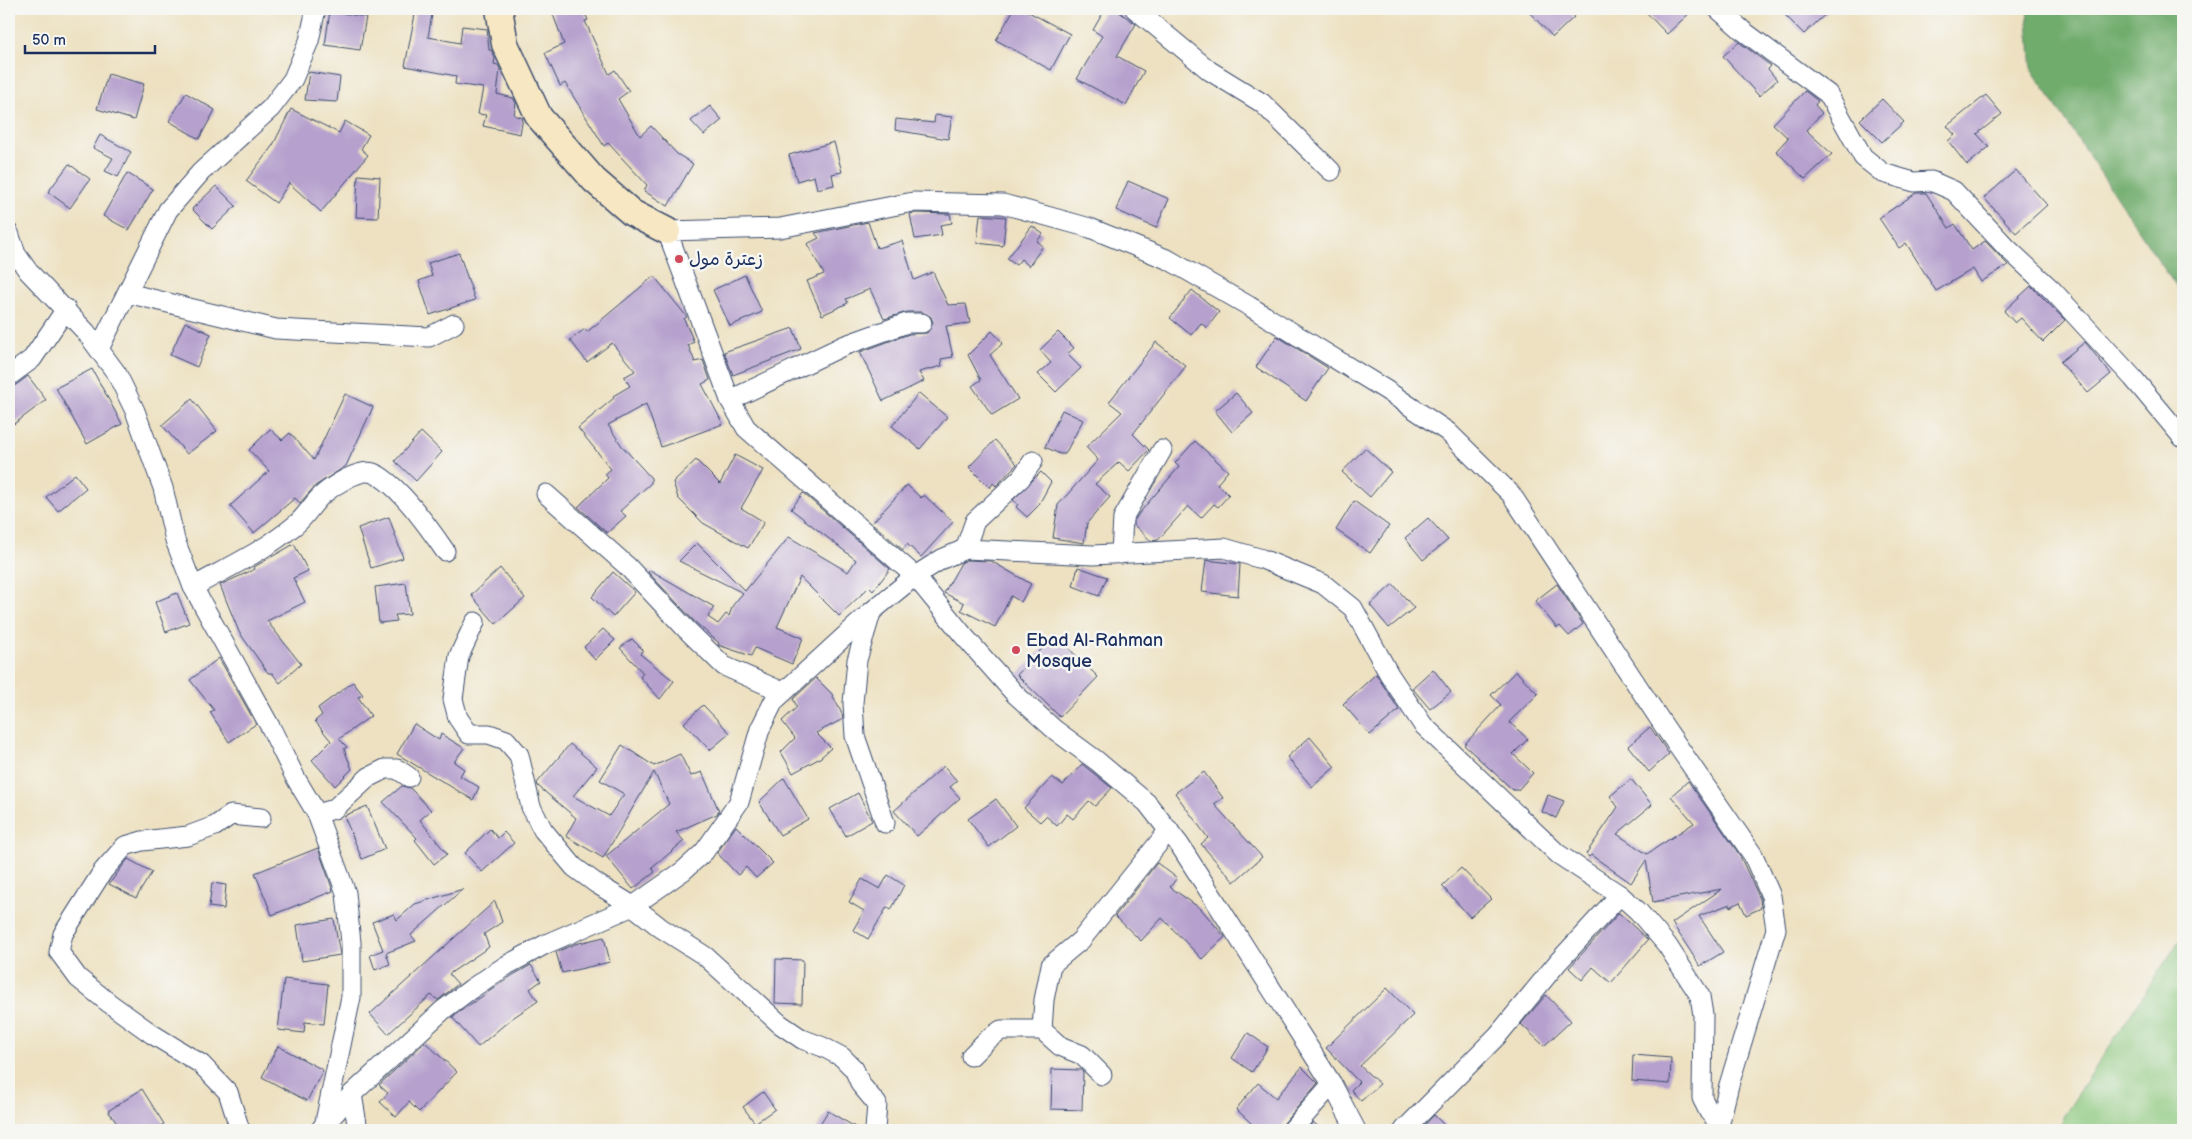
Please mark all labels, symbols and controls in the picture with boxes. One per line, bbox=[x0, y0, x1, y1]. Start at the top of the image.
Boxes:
scale bar bbox=[25, 22, 155, 54]
text: 50 m bbox=[32, 31, 66, 50]
place label: زعترة مول bbox=[689, 249, 763, 270]
marker: زعترة مول bbox=[673, 253, 685, 265]
place label: Ebad Al-Rahman Mosque bbox=[1026, 630, 1163, 672]
marker: Ebad Al-Rahman Mosque bbox=[1010, 644, 1022, 656]

